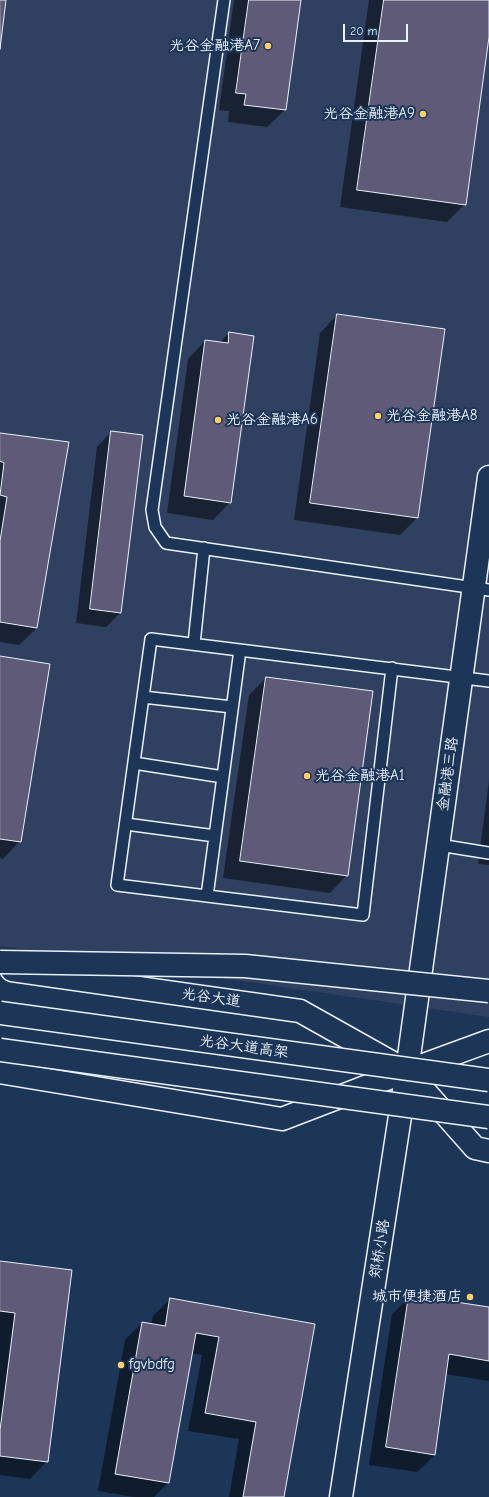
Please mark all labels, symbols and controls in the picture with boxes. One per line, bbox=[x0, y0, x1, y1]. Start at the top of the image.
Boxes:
scale bar bbox=[345, 16, 410, 42]
text: 20 m bbox=[350, 24, 378, 38]
place label: 光谷金融港A7 bbox=[169, 37, 260, 55]
marker: 光谷金融港A7 bbox=[263, 41, 273, 51]
place label: 光谷金融港A9 bbox=[323, 105, 415, 123]
marker: 光谷金融港A9 bbox=[418, 109, 428, 119]
place label: 光谷金融港A8 bbox=[386, 407, 477, 425]
place label: 光谷金融港A6 bbox=[226, 411, 318, 429]
marker: 光谷金融港A8 bbox=[373, 411, 383, 421]
marker: 光谷金融港A6 bbox=[213, 415, 223, 425]
street label: 金融港三路 bbox=[434, 736, 462, 812]
place label: 光谷金融港A1 bbox=[315, 767, 405, 785]
marker: 光谷金融港A1 bbox=[302, 771, 312, 781]
street label: 光谷大道 bbox=[180, 985, 242, 1011]
street label: 光谷大道高架 bbox=[198, 1032, 290, 1062]
street label: 郑桥小路 bbox=[366, 1218, 394, 1280]
place label: 城市便捷酒店 bbox=[372, 1288, 462, 1306]
marker: 城市便捷酒店 bbox=[465, 1292, 475, 1302]
place label: fgvbdfg bbox=[129, 1356, 175, 1374]
marker: fgvbdfg bbox=[116, 1360, 126, 1370]

